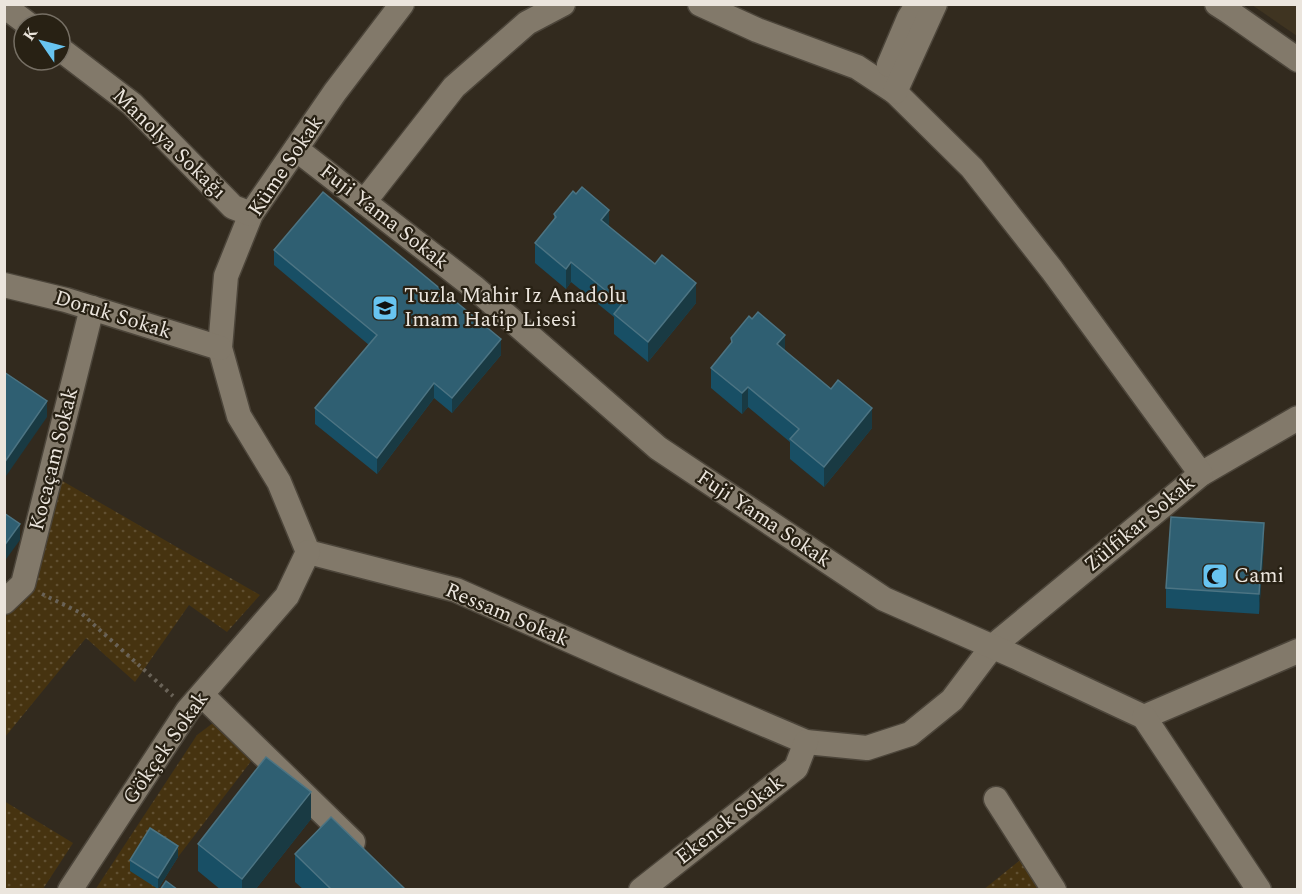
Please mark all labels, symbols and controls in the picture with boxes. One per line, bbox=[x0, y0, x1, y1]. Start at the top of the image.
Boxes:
north arrow bbox=[12, 12, 72, 72]
text: K bbox=[17, 22, 44, 46]
street label: Manolya Sokağı bbox=[105, 81, 233, 207]
street label: Küme Sokak bbox=[240, 109, 332, 223]
street label: Fuji Yama Sokak bbox=[313, 156, 456, 278]
place label: Tuzla Mahir Iz Anadolu Imam Hatip Lisesi bbox=[404, 280, 627, 336]
street label: Doruk Sokak bbox=[51, 282, 176, 348]
school or university icon: Tuzla Mahir Iz Anadolu Imam Hatip Lisesi bbox=[370, 293, 400, 323]
street label: Kocaçam Sokak bbox=[21, 384, 87, 534]
street label: Fuji Yama Sokak bbox=[690, 462, 838, 576]
street label: Zülfikar Sokak bbox=[1077, 468, 1203, 580]
place label: Cami bbox=[1234, 560, 1284, 592]
mosque icon: Cami bbox=[1200, 561, 1230, 591]
street label: Ressam Sokak bbox=[440, 575, 574, 656]
street label: Gökçek Sokak bbox=[115, 684, 217, 811]
street label: Ekenek Sokak bbox=[669, 767, 792, 873]

